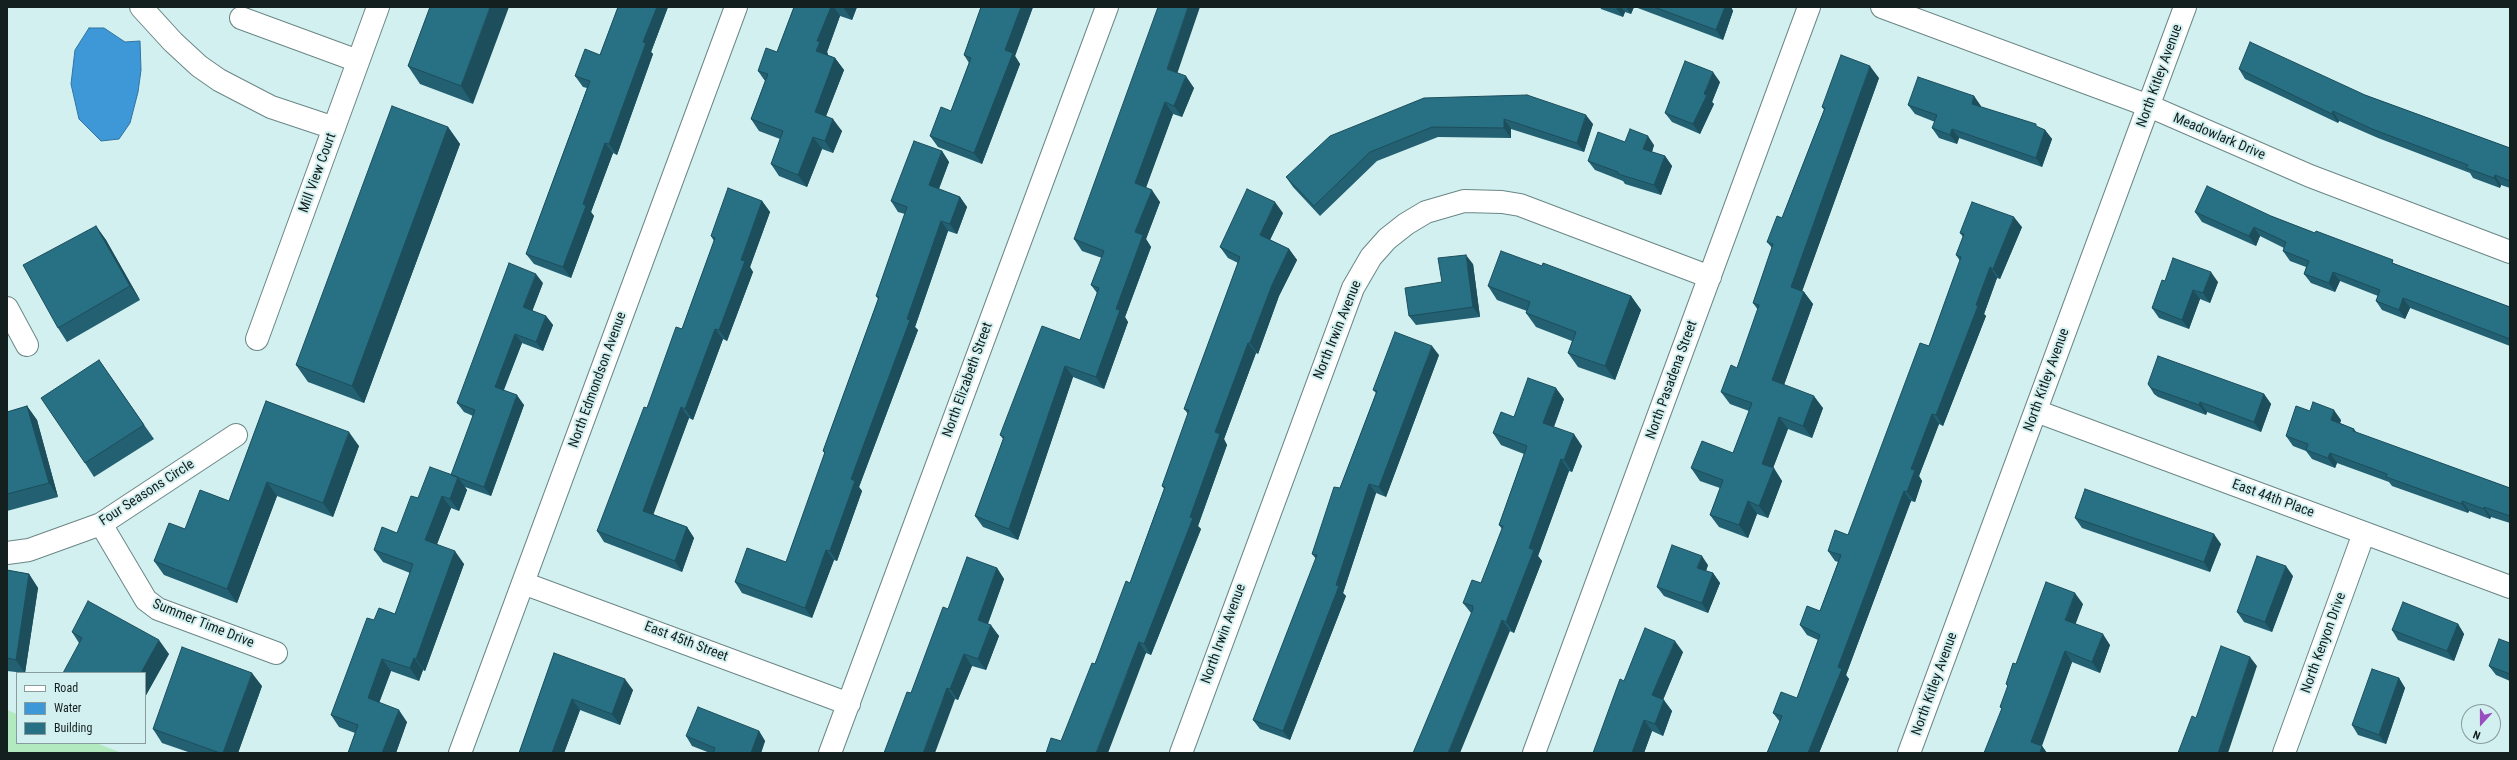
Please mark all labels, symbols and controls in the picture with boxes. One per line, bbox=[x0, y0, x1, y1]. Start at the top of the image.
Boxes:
street label: North Kitley Avenue bbox=[2134, 22, 2186, 130]
street label: Meadowlark Drive bbox=[2170, 110, 2268, 164]
street label: Mill View Court bbox=[296, 131, 340, 215]
street label: North Irwin Avenue bbox=[1311, 278, 1365, 382]
street label: North Edmondson Avenue bbox=[566, 310, 630, 450]
street label: North Pasadena Street bbox=[1643, 318, 1701, 442]
street label: North Elizabeth Street bbox=[939, 320, 997, 440]
street label: North Kitley Avenue bbox=[2021, 326, 2073, 434]
street label: Four Seasons Circle bbox=[96, 456, 198, 530]
street label: East 44th Place bbox=[2230, 476, 2316, 522]
street label: North Irwin Avenue bbox=[1198, 582, 1250, 686]
street label: North Kenyon Drive bbox=[2298, 590, 2350, 696]
street label: Summer Time Drive bbox=[150, 596, 256, 652]
street label: East 45th Street bbox=[642, 618, 730, 666]
street label: North Kitley Avenue bbox=[1909, 630, 1961, 738]
legend bbox=[16, 672, 146, 744]
text: Road bbox=[54, 681, 78, 695]
text: Water bbox=[54, 701, 82, 715]
north arrow bbox=[2461, 704, 2501, 744]
text: Building bbox=[54, 721, 92, 735]
text: N bbox=[2471, 727, 2482, 742]

